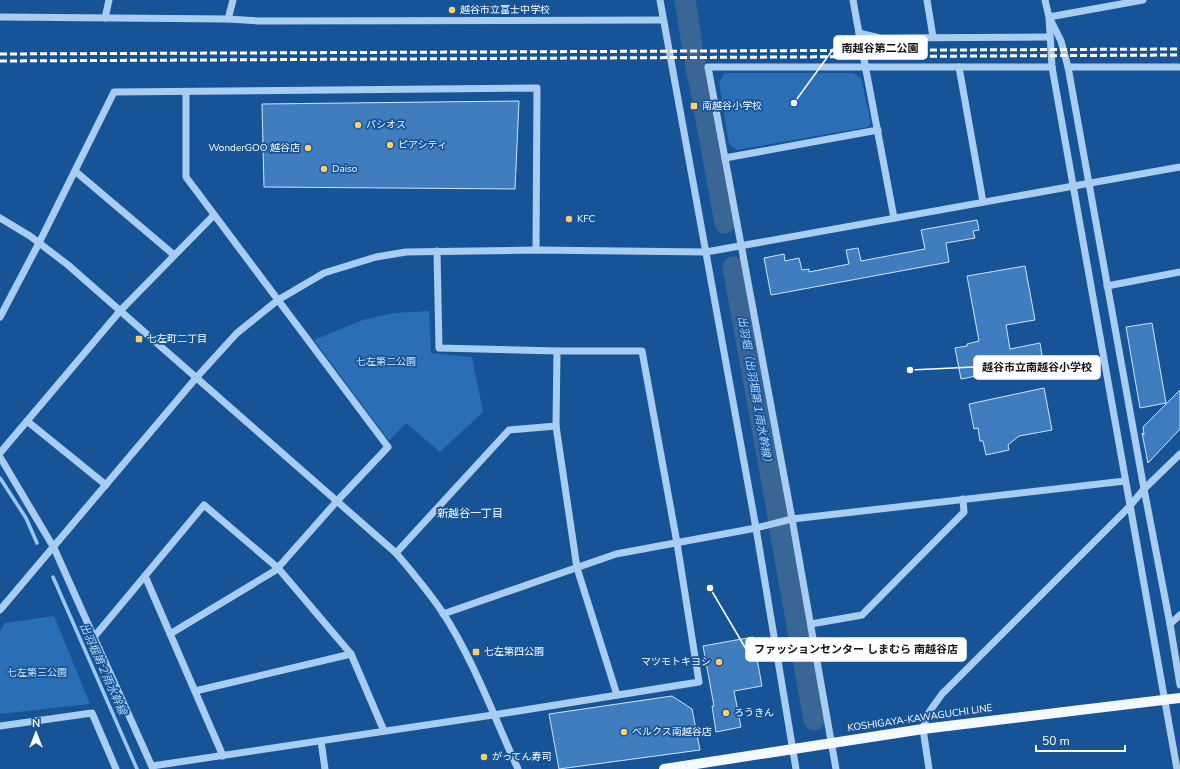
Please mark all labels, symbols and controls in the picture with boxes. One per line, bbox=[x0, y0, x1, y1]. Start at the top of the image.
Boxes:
place label: 越谷市立富士中学校 bbox=[460, 3, 550, 17]
marker: 越谷市立富士中学校 bbox=[447, 5, 457, 15]
callout: 南越谷第二公園 bbox=[834, 36, 927, 59]
text: 南越谷第二公園 bbox=[842, 41, 919, 56]
place label: 南越谷小学校 bbox=[702, 99, 762, 113]
marker: 南越谷小学校 bbox=[689, 101, 699, 111]
place label: パシオス bbox=[366, 118, 406, 132]
marker: パシオス bbox=[353, 120, 363, 130]
place label: ピアシティ bbox=[398, 138, 447, 152]
marker: ピアシティ bbox=[385, 140, 395, 150]
place label: WonderGOO 越谷店 bbox=[208, 141, 300, 155]
marker: WonderGOO 越谷店 bbox=[303, 143, 313, 153]
place label: Daiso bbox=[332, 162, 358, 176]
marker: Daiso bbox=[319, 164, 329, 174]
place label: KFC bbox=[577, 212, 596, 226]
marker: KFC bbox=[564, 214, 574, 224]
water label: 出羽堀（出羽堀第１雨水幹線） bbox=[734, 315, 776, 469]
place label: 七左町二丁目 bbox=[147, 332, 207, 346]
marker: 七左町二丁目 bbox=[134, 334, 144, 344]
park label: 七左第二公園 bbox=[356, 355, 416, 369]
callout: 越谷市立南越谷小学校 bbox=[974, 356, 1100, 379]
text: 越谷市立南越谷小学校 bbox=[982, 360, 1092, 375]
district label: 新越谷一丁目 bbox=[437, 506, 503, 521]
water label: 出羽堀第２雨水幹線 bbox=[76, 621, 131, 719]
callout: ファッションセンター しまむら 南越谷店 bbox=[746, 638, 966, 661]
text: ファッションセンター しまむら 南越谷店 bbox=[754, 642, 958, 657]
place label: 七左第四公園 bbox=[484, 645, 544, 659]
marker: 七左第四公園 bbox=[471, 647, 481, 657]
place label: マツモトキヨシ bbox=[641, 655, 711, 669]
marker: マツモトキヨシ bbox=[714, 657, 724, 667]
park label: 七左第三公園 bbox=[7, 666, 67, 680]
street label: KOSHIGAYA-KAWAGUCHI LINE bbox=[847, 701, 993, 735]
place label: ろうきん bbox=[734, 706, 774, 720]
marker: ろうきん bbox=[721, 708, 731, 718]
north arrow bbox=[16, 713, 56, 753]
text: N bbox=[32, 716, 40, 731]
place label: ベルクス南越谷店 bbox=[632, 725, 712, 739]
marker: ベルクス南越谷店 bbox=[619, 727, 629, 737]
scale bar bbox=[1036, 727, 1125, 753]
text: 50 m bbox=[1042, 733, 1070, 749]
place label: がってん寿司 bbox=[492, 750, 552, 764]
marker: がってん寿司 bbox=[479, 752, 489, 762]

